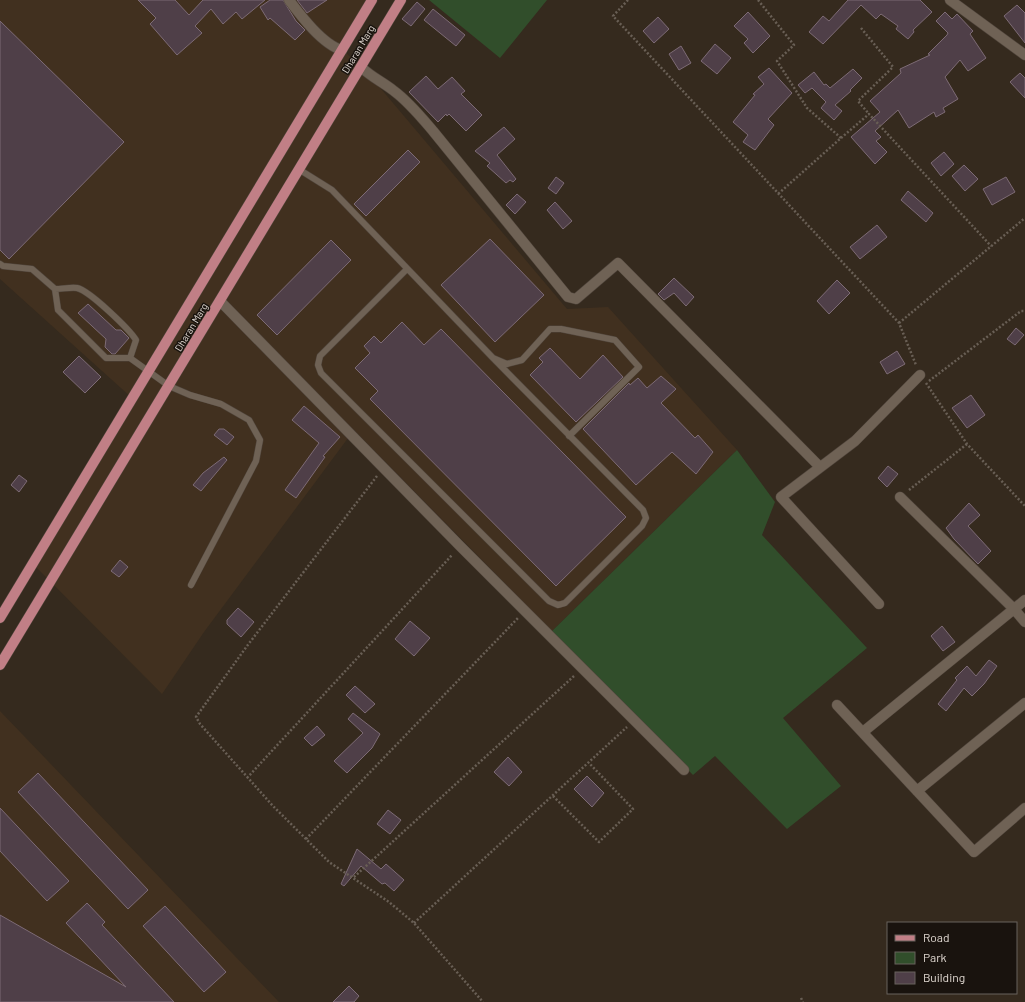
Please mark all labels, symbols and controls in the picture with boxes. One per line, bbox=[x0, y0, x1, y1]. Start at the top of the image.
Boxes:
street label: Dharan Marg bbox=[339, 23, 377, 75]
street label: Dharan Marg bbox=[172, 301, 210, 353]
legend bbox=[887, 922, 1017, 994]
text: Road bbox=[923, 930, 950, 944]
text: Park bbox=[923, 950, 947, 964]
text: Building bbox=[923, 970, 965, 984]

